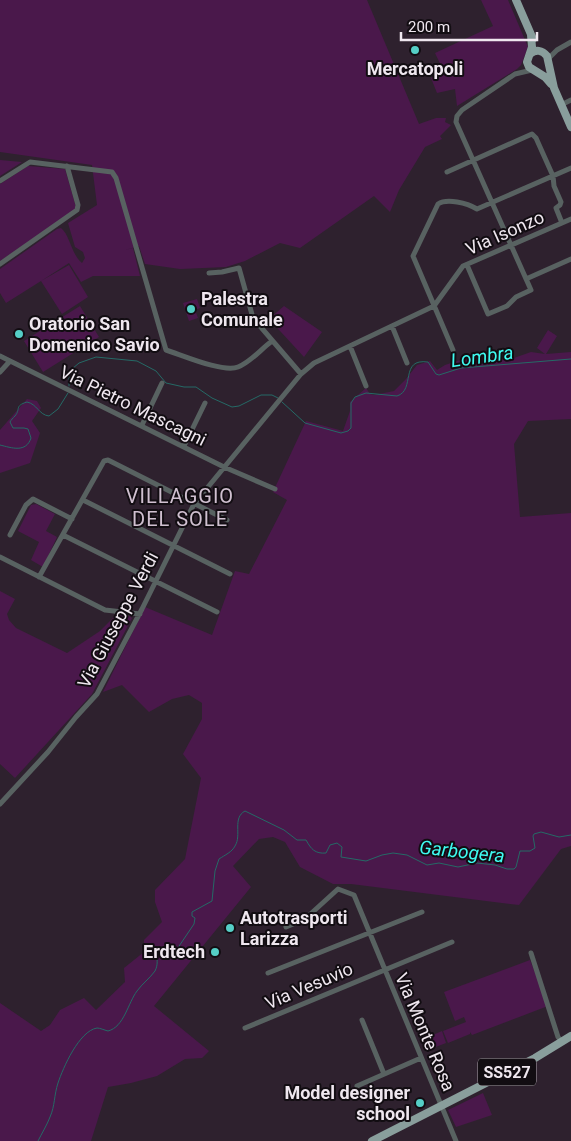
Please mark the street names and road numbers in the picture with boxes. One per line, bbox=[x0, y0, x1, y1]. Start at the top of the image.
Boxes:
street label: Via Isonzo bbox=[462, 206, 547, 259]
street label: Via Pietro Mascagni bbox=[57, 361, 210, 450]
street label: Via Giuseppe Verdi bbox=[73, 548, 162, 691]
street label: Via Vesuvio bbox=[262, 958, 356, 1013]
street label: Via Monte Rosa bbox=[391, 970, 460, 1094]
road number: SS527 bbox=[478, 1058, 536, 1086]

